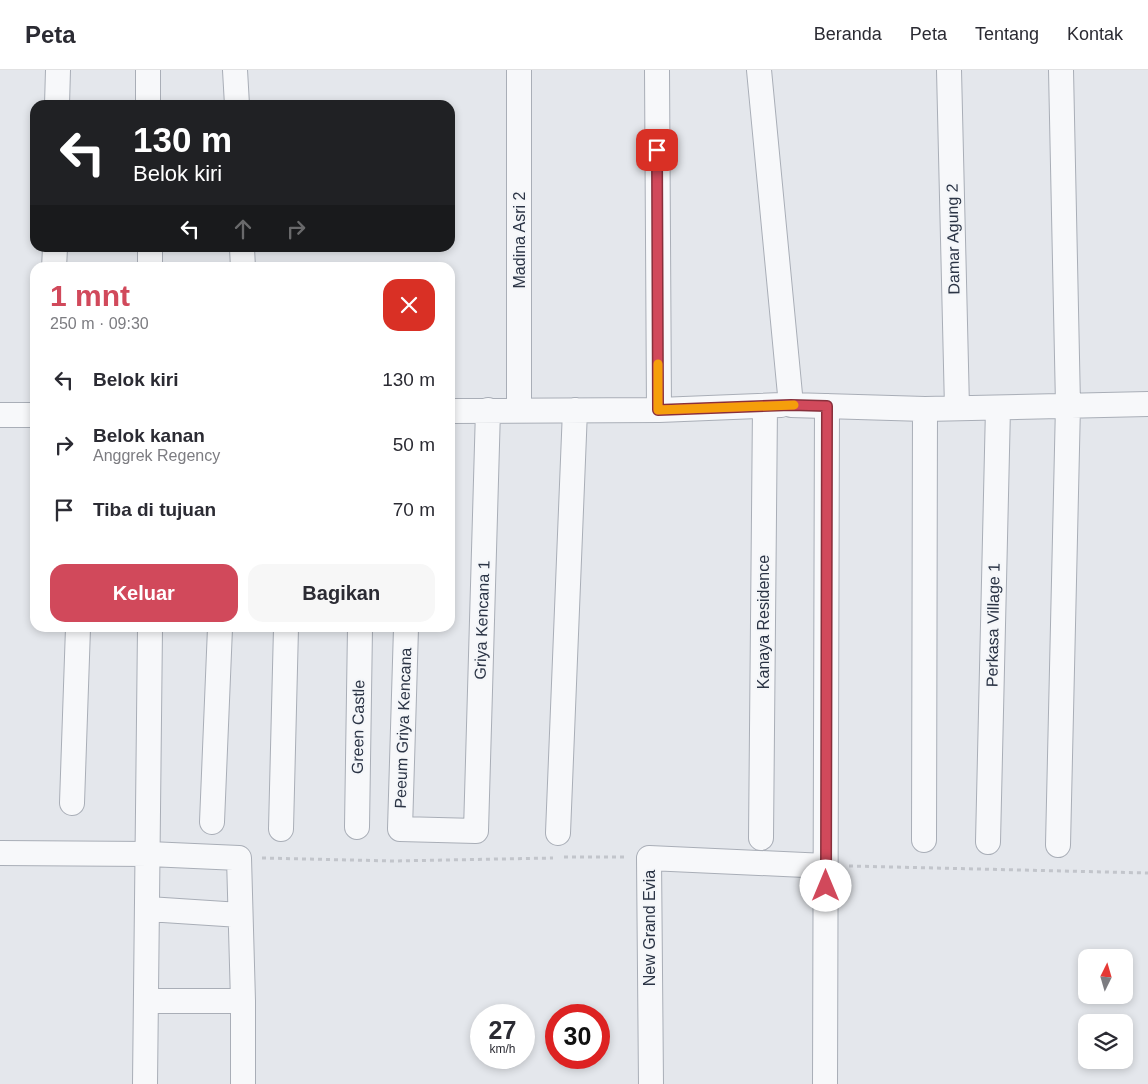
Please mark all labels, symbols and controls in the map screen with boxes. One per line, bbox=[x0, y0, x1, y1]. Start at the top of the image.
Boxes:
text: Peta bbox=[25, 21, 76, 48]
text: Beranda bbox=[814, 24, 882, 44]
text: Peta bbox=[910, 24, 947, 44]
text: Tentang bbox=[975, 24, 1039, 44]
text: Kontak bbox=[1067, 24, 1123, 44]
icon: left bbox=[50, 120, 115, 185]
text: 130 m bbox=[133, 120, 232, 159]
pin bbox=[636, 129, 678, 171]
icon: arrive bbox=[643, 136, 671, 164]
text: Belok kiri bbox=[133, 161, 222, 186]
street label: Damar Agung 2 bbox=[944, 183, 962, 295]
street label: Madina Asri 2 bbox=[511, 191, 528, 288]
icon: left bbox=[176, 215, 204, 243]
icon: ahead bbox=[229, 215, 257, 243]
icon: right bbox=[282, 215, 310, 243]
text: 1 mnt bbox=[50, 279, 130, 312]
button: close bbox=[383, 279, 435, 331]
text: 250 m · 09:30 bbox=[50, 315, 149, 332]
icon: left bbox=[50, 366, 78, 394]
text: Belok kiri bbox=[93, 369, 179, 390]
text: 130 m bbox=[382, 369, 435, 390]
text: Belok kanan bbox=[93, 425, 205, 446]
icon: right bbox=[50, 431, 78, 459]
text: 50 m bbox=[393, 434, 435, 455]
text: Anggrek Regency bbox=[93, 447, 220, 464]
icon: arrive bbox=[50, 496, 78, 524]
text: Tiba di tujuan bbox=[93, 499, 216, 520]
text: 70 m bbox=[393, 499, 435, 520]
street label: Kanaya Residence bbox=[755, 555, 772, 689]
street label: Griya Kencana 1 bbox=[471, 560, 493, 680]
street label: Perkasa Village 1 bbox=[983, 563, 1003, 687]
button: Keluar bbox=[50, 564, 238, 622]
button: Bagikan bbox=[248, 564, 435, 622]
street label: Peeum Griya Kencana bbox=[392, 647, 414, 809]
street label: Green Castle bbox=[349, 680, 367, 774]
position arrow bbox=[799, 859, 851, 911]
street label: New Grand Evia bbox=[641, 870, 658, 986]
north arrow bbox=[1078, 949, 1132, 1004]
map controls bbox=[1078, 949, 1133, 1069]
speed limit sign: 30 bbox=[545, 1004, 610, 1069]
button: layers bbox=[1078, 1014, 1133, 1069]
text: 27 bbox=[489, 1016, 516, 1044]
text: km/h bbox=[489, 1042, 516, 1056]

